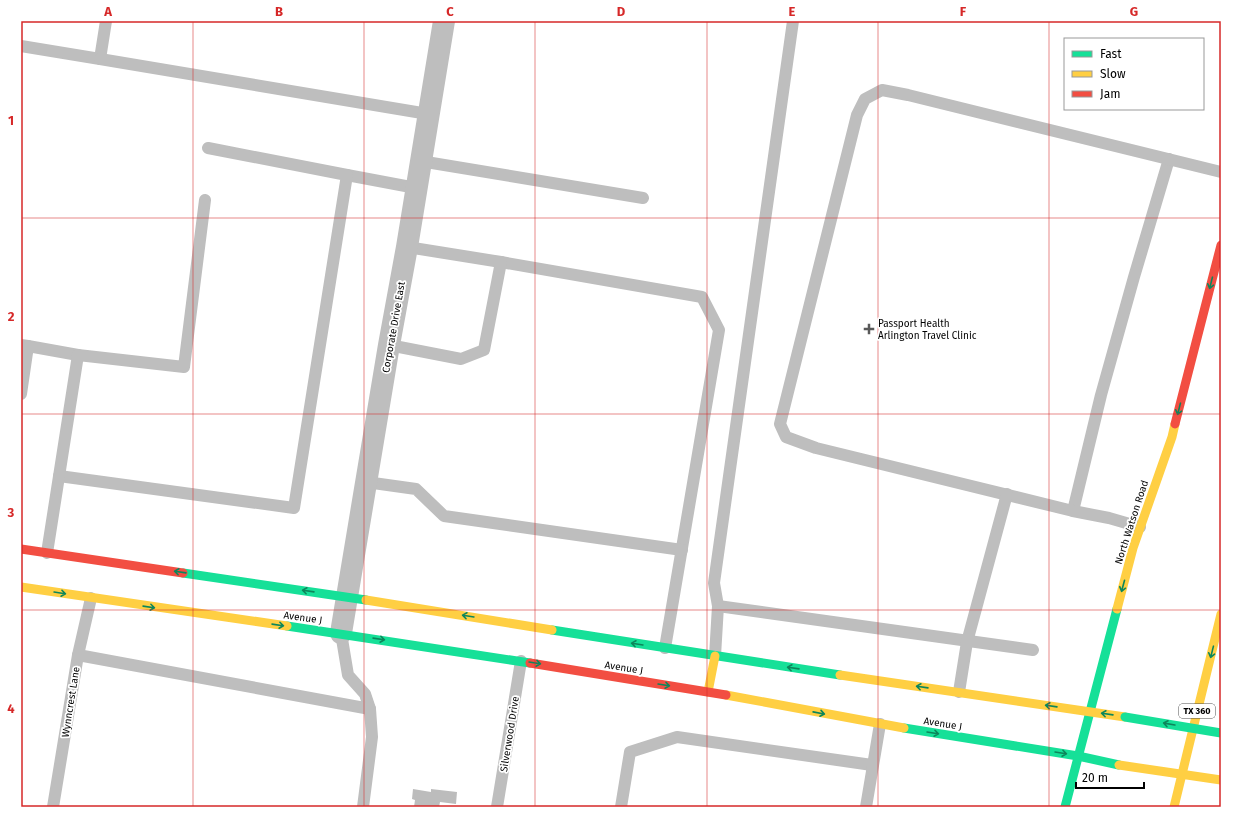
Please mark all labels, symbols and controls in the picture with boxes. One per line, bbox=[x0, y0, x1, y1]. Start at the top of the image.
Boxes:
text: A bbox=[103, 4, 112, 19]
text: B bbox=[275, 4, 283, 19]
text: C bbox=[446, 4, 454, 19]
text: D bbox=[617, 4, 626, 19]
text: E bbox=[789, 4, 796, 19]
text: F bbox=[960, 4, 967, 19]
text: G bbox=[1130, 4, 1138, 19]
legend bbox=[1064, 38, 1204, 110]
text: Fast bbox=[1100, 47, 1122, 61]
text: Slow bbox=[1100, 67, 1126, 81]
text: Jam bbox=[1100, 87, 1120, 101]
text: 1 bbox=[8, 113, 14, 128]
one-way arrow bbox=[1207, 276, 1215, 289]
street label: Corporate Drive East bbox=[380, 280, 408, 374]
text: 2 bbox=[8, 309, 15, 324]
place label: Passport Health Arlington Travel Clinic bbox=[878, 318, 977, 342]
marker: Passport Health Arlington Travel Clinic bbox=[863, 323, 875, 335]
one-way arrow bbox=[1175, 402, 1182, 415]
street label: North Watson Road bbox=[1113, 479, 1151, 566]
text: 3 bbox=[7, 505, 15, 520]
one-way arrow bbox=[174, 568, 187, 576]
one-way arrow bbox=[1118, 579, 1126, 592]
one-way arrow bbox=[302, 587, 315, 595]
one-way arrow bbox=[53, 590, 66, 598]
one-way arrow bbox=[142, 603, 155, 611]
street label: Avenue J bbox=[283, 609, 323, 627]
one-way arrow bbox=[462, 612, 475, 620]
one-way arrow bbox=[271, 621, 284, 629]
one-way arrow bbox=[372, 635, 385, 643]
one-way arrow bbox=[631, 639, 644, 647]
one-way arrow bbox=[1207, 645, 1215, 658]
one-way arrow bbox=[529, 659, 542, 667]
street label: Avenue J bbox=[604, 659, 644, 677]
one-way arrow bbox=[787, 664, 800, 672]
street label: Wynncrest Lane bbox=[59, 666, 82, 738]
one-way arrow bbox=[657, 681, 670, 689]
one-way arrow bbox=[916, 683, 929, 691]
street label: Silverwood Drive bbox=[498, 696, 522, 773]
text: 4 bbox=[7, 701, 15, 716]
one-way arrow bbox=[1044, 702, 1057, 710]
road number: TX 360 bbox=[1179, 704, 1215, 718]
one-way arrow bbox=[812, 709, 825, 717]
one-way arrow bbox=[1101, 710, 1114, 718]
street label: Avenue J bbox=[923, 715, 963, 733]
one-way arrow bbox=[1163, 720, 1176, 728]
one-way arrow bbox=[926, 729, 939, 737]
one-way arrow bbox=[1054, 750, 1067, 758]
scale bar bbox=[1076, 764, 1144, 790]
text: 20 m bbox=[1082, 771, 1108, 785]

